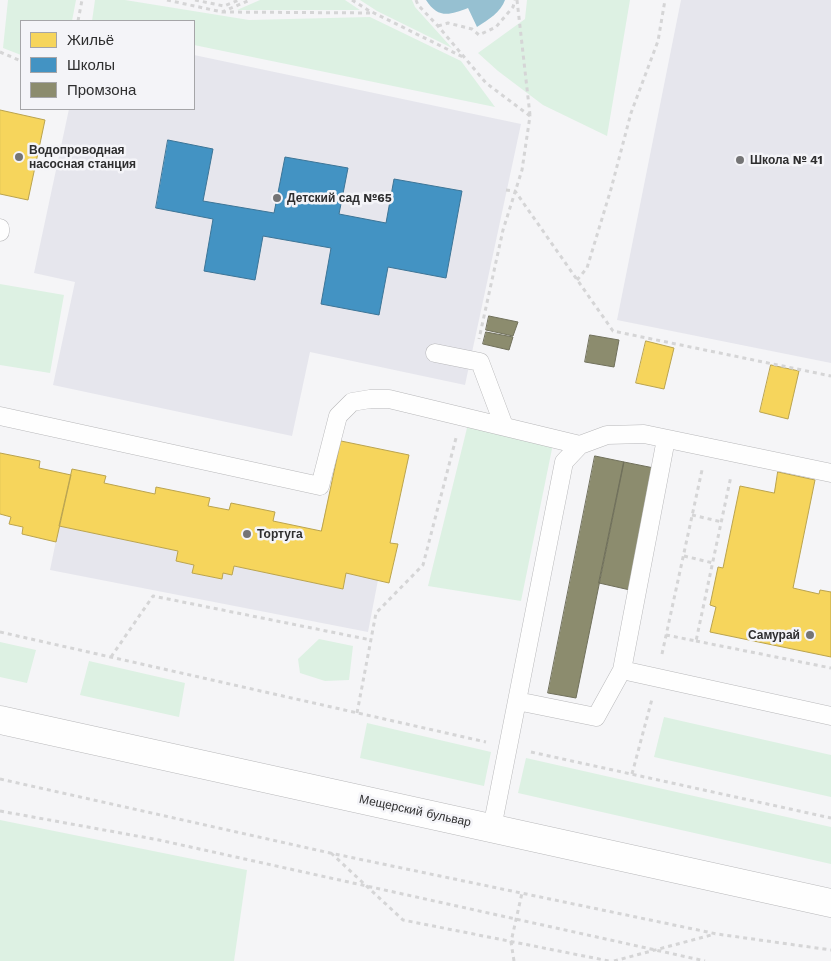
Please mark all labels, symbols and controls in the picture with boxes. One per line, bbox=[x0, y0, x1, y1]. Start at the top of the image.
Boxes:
legend bbox=[20, 20, 195, 110]
text: Жильё bbox=[67, 31, 114, 49]
text: Школы bbox=[67, 56, 115, 74]
text: Промзона bbox=[67, 81, 136, 99]
place label: Водопроводная насосная станция bbox=[29, 143, 136, 171]
marker: Водопроводная насосная станция bbox=[13, 151, 25, 163]
place label: Школа № 41 bbox=[750, 153, 823, 167]
marker: Школа № 41 bbox=[734, 154, 746, 166]
place label: Детский сад №65 bbox=[287, 191, 392, 205]
marker: Детский сад №65 bbox=[271, 192, 283, 204]
place label: Тортуга bbox=[257, 527, 303, 541]
marker: Тортуга bbox=[241, 528, 253, 540]
place label: Самурай bbox=[748, 628, 800, 642]
marker: Самурай bbox=[804, 629, 816, 641]
street label: Мещерский бульвар bbox=[358, 792, 472, 830]

